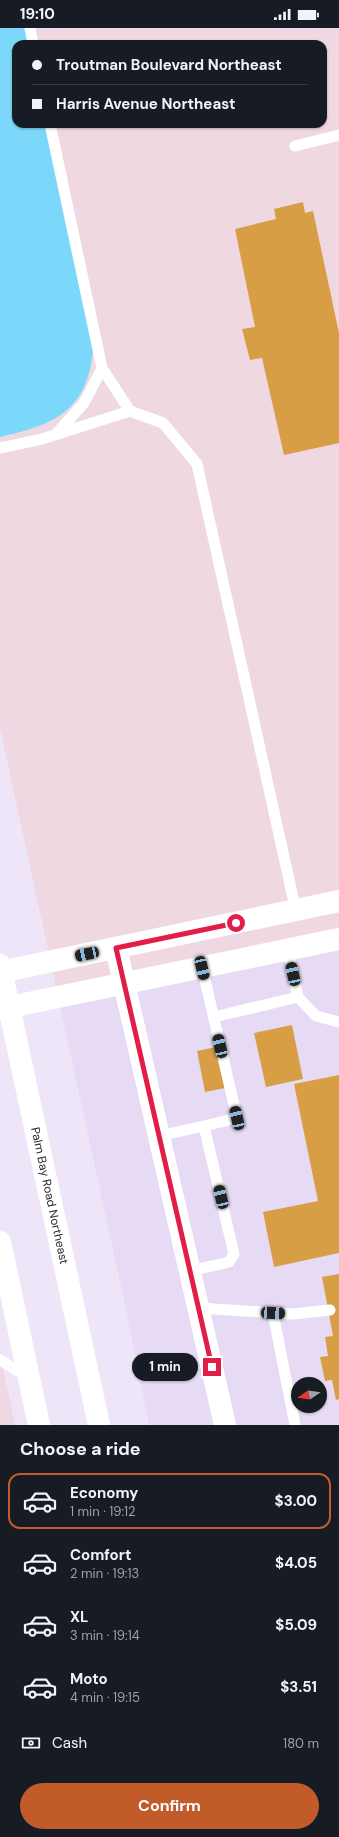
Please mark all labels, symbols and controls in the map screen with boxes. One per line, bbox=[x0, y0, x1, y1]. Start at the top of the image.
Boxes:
text: 19:10 bbox=[20, 4, 55, 24]
text: Troutman Boulevard Northeast bbox=[56, 55, 282, 75]
text: Harris Avenue Northeast bbox=[56, 94, 235, 114]
route start bbox=[227, 914, 245, 932]
car bbox=[74, 946, 100, 962]
car bbox=[193, 955, 211, 981]
car bbox=[285, 961, 301, 987]
car bbox=[211, 1033, 229, 1059]
car bbox=[228, 1105, 246, 1131]
street label: Palm Bay Road Northeast bbox=[27, 1126, 72, 1266]
car bbox=[212, 1184, 230, 1210]
car bbox=[261, 1306, 285, 1320]
callout: 1 min bbox=[132, 1353, 198, 1381]
text: 1 min bbox=[149, 1358, 181, 1375]
route end bbox=[203, 1358, 221, 1376]
north arrow bbox=[291, 1377, 327, 1413]
map controls bbox=[291, 1377, 327, 1413]
text: Choose a ride bbox=[20, 1437, 141, 1461]
icon: car bbox=[22, 1483, 58, 1519]
text: Economy bbox=[70, 1483, 138, 1503]
text: $3.00 bbox=[275, 1491, 317, 1511]
text: 1 min · 19:12 bbox=[70, 1503, 136, 1520]
icon: car bbox=[22, 1545, 58, 1581]
text: Comfort bbox=[70, 1545, 131, 1565]
text: $4.05 bbox=[275, 1553, 317, 1573]
text: 2 min · 19:13 bbox=[70, 1565, 139, 1582]
icon: car bbox=[22, 1607, 58, 1643]
text: XL bbox=[70, 1607, 88, 1627]
text: $5.09 bbox=[275, 1615, 317, 1635]
text: 3 min · 19:14 bbox=[70, 1627, 140, 1644]
icon: car bbox=[22, 1669, 58, 1705]
text: Moto bbox=[70, 1669, 108, 1689]
text: $3.51 bbox=[280, 1677, 317, 1697]
text: 4 min · 19:15 bbox=[70, 1689, 140, 1706]
icon: cash bbox=[20, 1732, 42, 1754]
text: Cash bbox=[52, 1733, 87, 1753]
text: 180 m bbox=[283, 1735, 319, 1752]
button: Confirm bbox=[20, 1783, 319, 1829]

